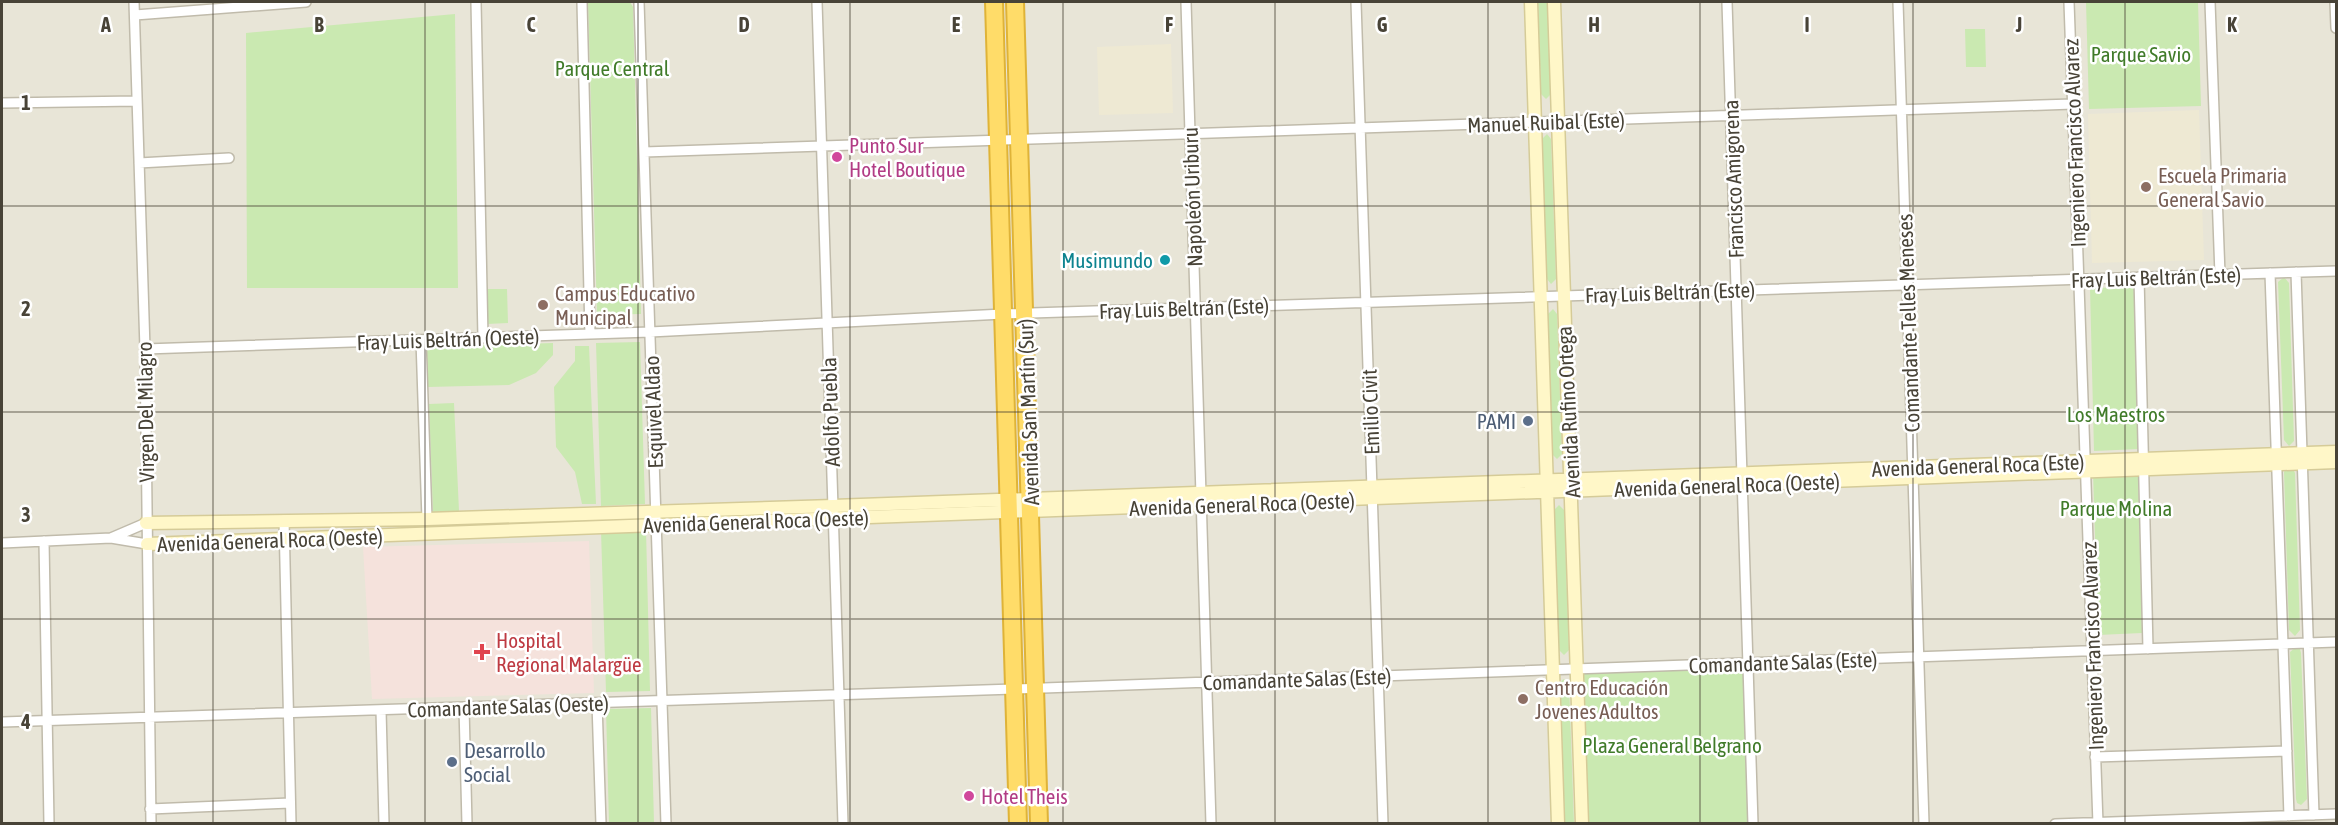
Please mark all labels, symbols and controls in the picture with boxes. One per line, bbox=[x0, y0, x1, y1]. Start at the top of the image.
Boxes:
text: A bbox=[100, 13, 111, 36]
text: B bbox=[314, 13, 324, 36]
text: C bbox=[527, 13, 536, 36]
text: D bbox=[738, 13, 750, 36]
text: E bbox=[952, 13, 961, 36]
text: F bbox=[1165, 13, 1173, 36]
text: G bbox=[1377, 13, 1388, 36]
text: H bbox=[1588, 13, 1600, 36]
text: I bbox=[1804, 13, 1810, 36]
text: J bbox=[2015, 13, 2022, 36]
text: K bbox=[2227, 13, 2237, 36]
street label: Ingeniero Francisco Alvarez bbox=[2058, 38, 2090, 248]
park label: Parque Savio bbox=[2091, 42, 2191, 66]
park label: Parque Central bbox=[555, 56, 670, 80]
text: 1 bbox=[21, 91, 31, 114]
street label: Francisco Amigorena bbox=[1718, 99, 1748, 259]
street label: Manuel Ruibal (Este) bbox=[1467, 107, 1625, 137]
street label: Napoleón Uriburu bbox=[1178, 127, 1206, 267]
place label: Punto Sur Hotel Boutique bbox=[849, 133, 965, 181]
marker: Punto Sur Hotel Boutique bbox=[830, 150, 844, 164]
place label: Escuela Primaria General Savio bbox=[2158, 163, 2287, 211]
marker: Escuela Primaria General Savio bbox=[2139, 180, 2153, 194]
street label: Comandante Telles Meneses bbox=[1892, 213, 1924, 433]
place label: Musimundo bbox=[1061, 248, 1153, 272]
marker: Musimundo bbox=[1158, 253, 1172, 267]
street label: Fray Luis Beltrán (Este) bbox=[2071, 262, 2241, 292]
street label: Fray Luis Beltrán (Este) bbox=[1585, 277, 1755, 307]
place label: Campus Educativo Municipal bbox=[555, 281, 696, 329]
street label: Fray Luis Beltrán (Este) bbox=[1099, 293, 1269, 323]
text: 2 bbox=[21, 297, 31, 320]
marker: Campus Educativo Municipal bbox=[536, 298, 550, 312]
street label: Avenida San Martín (Sur) bbox=[1013, 318, 1043, 506]
street label: Fray Luis Beltrán (Oeste) bbox=[356, 324, 540, 354]
street label: Avenida Rufino Ortega bbox=[1552, 325, 1584, 499]
street label: Virgen Del Milagro bbox=[132, 341, 158, 483]
street label: Esquivel Aldao bbox=[639, 355, 667, 469]
street label: Adolfo Puebla bbox=[816, 357, 844, 467]
street label: Emilio Civit bbox=[1357, 369, 1383, 455]
park label: Los Maestros bbox=[2067, 402, 2165, 426]
place label: PAMI bbox=[1477, 409, 1516, 433]
marker: PAMI bbox=[1521, 414, 1535, 428]
street label: Avenida General Roca (Este) bbox=[1871, 449, 2085, 481]
street label: Avenida General Roca (Oeste) bbox=[1614, 469, 1840, 501]
street label: Avenida General Roca (Oeste) bbox=[1129, 488, 1355, 520]
park label: Parque Molina bbox=[2060, 496, 2172, 520]
text: 3 bbox=[21, 503, 31, 526]
street label: Avenida General Roca (Oeste) bbox=[643, 505, 869, 537]
street label: Avenida General Roca (Oeste) bbox=[157, 524, 383, 556]
street label: Ingeniero Francisco Alvarez bbox=[2076, 541, 2108, 751]
place label: Hospital Regional Malargüe bbox=[496, 628, 642, 676]
marker: Hospital Regional Malargüe bbox=[473, 643, 491, 661]
street label: Comandante Salas (Este) bbox=[1688, 647, 1878, 677]
street label: Comandante Salas (Este) bbox=[1202, 664, 1392, 694]
place label: Centro Educación Jovenes Adultos bbox=[1535, 675, 1668, 723]
street label: Comandante Salas (Oeste) bbox=[407, 690, 609, 722]
marker: Centro Educación Jovenes Adultos bbox=[1516, 692, 1530, 706]
text: 4 bbox=[20, 710, 31, 733]
park label: Plaza General Belgrano bbox=[1582, 733, 1762, 757]
place label: Desarrollo Social bbox=[464, 738, 546, 786]
marker: Desarrollo Social bbox=[445, 755, 459, 769]
place label: Hotel Theis bbox=[981, 784, 1068, 808]
marker: Hotel Theis bbox=[962, 789, 976, 803]

